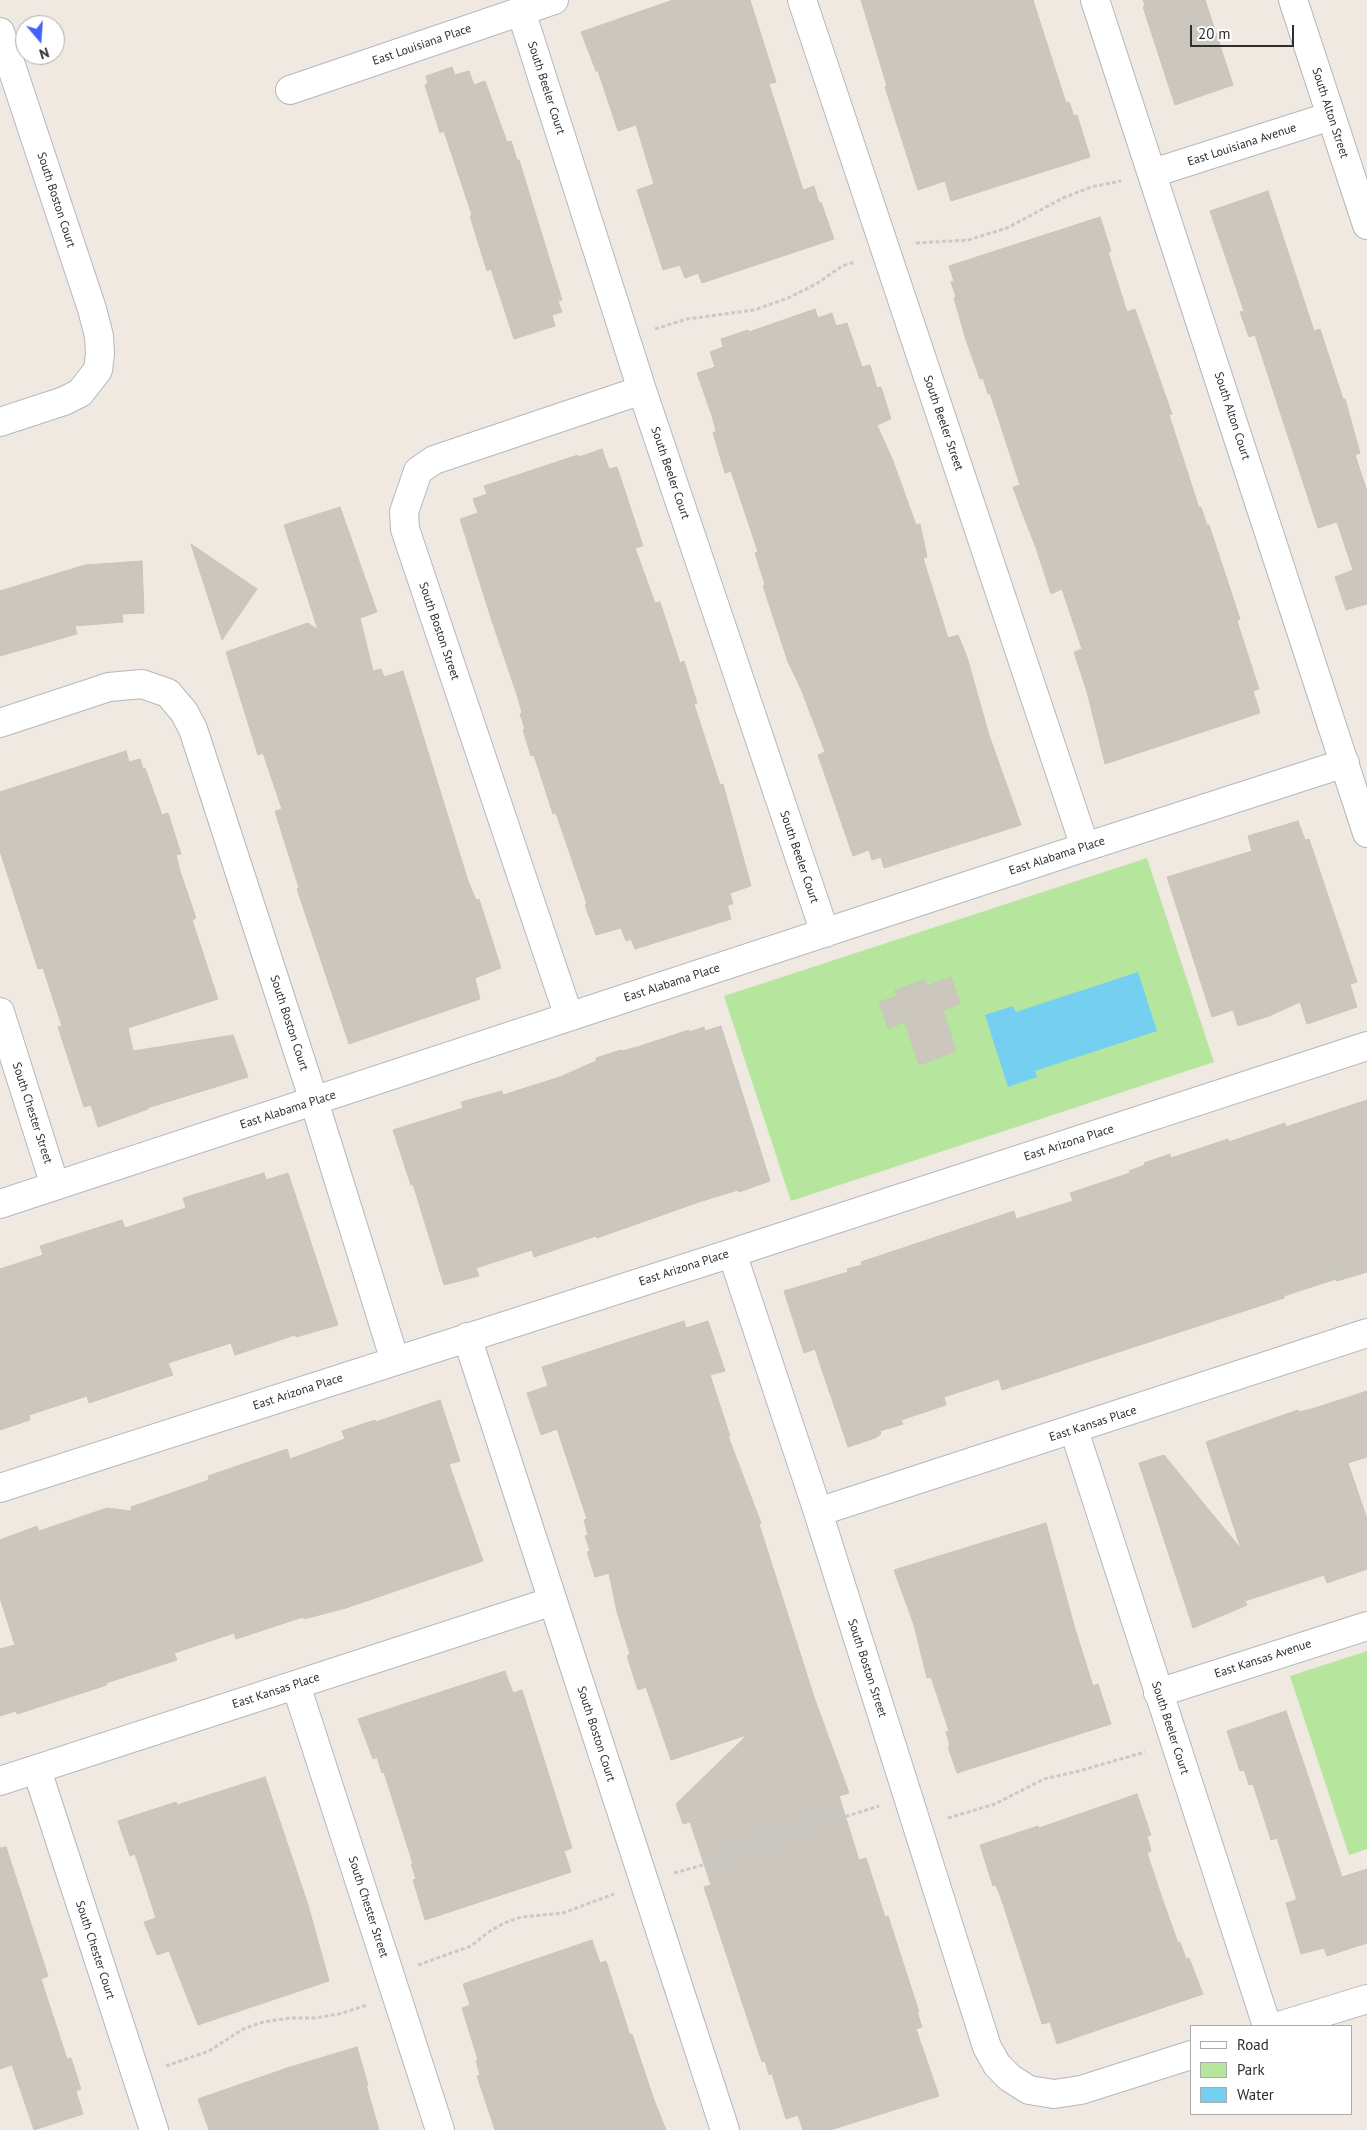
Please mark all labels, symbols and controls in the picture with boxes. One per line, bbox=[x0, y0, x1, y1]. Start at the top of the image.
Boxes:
north arrow bbox=[15, 15, 65, 65]
scale bar bbox=[1192, 15, 1296, 47]
street label: East Louisiana Place bbox=[371, 21, 473, 69]
text: 20 m bbox=[1198, 24, 1231, 43]
street label: South Beeler Court bbox=[524, 40, 568, 136]
text: N bbox=[37, 43, 51, 63]
street label: South Alton Street bbox=[1309, 66, 1351, 160]
street label: East Louisiana Avenue bbox=[1186, 121, 1298, 169]
street label: South Boston Court bbox=[34, 150, 78, 250]
street label: South Alton Court bbox=[1211, 370, 1253, 462]
street label: South Beeler Street bbox=[920, 374, 966, 472]
street label: South Beeler Court bbox=[647, 425, 693, 521]
street label: South Boston Street bbox=[416, 580, 462, 682]
street label: South Beeler Court bbox=[776, 809, 822, 905]
street label: East Alabama Place bbox=[1007, 834, 1107, 878]
street label: East Alabama Place bbox=[622, 961, 722, 1005]
street label: South Boston Court bbox=[267, 973, 311, 1073]
street label: South Chester Street bbox=[9, 1061, 55, 1165]
street label: East Alabama Place bbox=[238, 1088, 338, 1132]
street label: East Arizona Place bbox=[1022, 1122, 1116, 1164]
street label: East Arizona Place bbox=[637, 1247, 731, 1289]
street label: East Arizona Place bbox=[251, 1371, 345, 1413]
street label: East Kansas Place bbox=[1048, 1403, 1138, 1445]
street label: South Boston Street bbox=[844, 1617, 890, 1719]
street label: East Kansas Avenue bbox=[1213, 1637, 1313, 1681]
street label: East Kansas Place bbox=[231, 1670, 321, 1712]
street label: South Beeler Court bbox=[1148, 1680, 1192, 1776]
street label: South Boston Court bbox=[574, 1684, 618, 1784]
street label: South Chester Street bbox=[345, 1855, 391, 1959]
street label: South Chester Court bbox=[72, 1899, 118, 2001]
legend bbox=[1190, 2025, 1352, 2115]
text: Road bbox=[1237, 2035, 1269, 2054]
text: Park bbox=[1237, 2060, 1265, 2079]
text: Water bbox=[1237, 2085, 1274, 2104]

